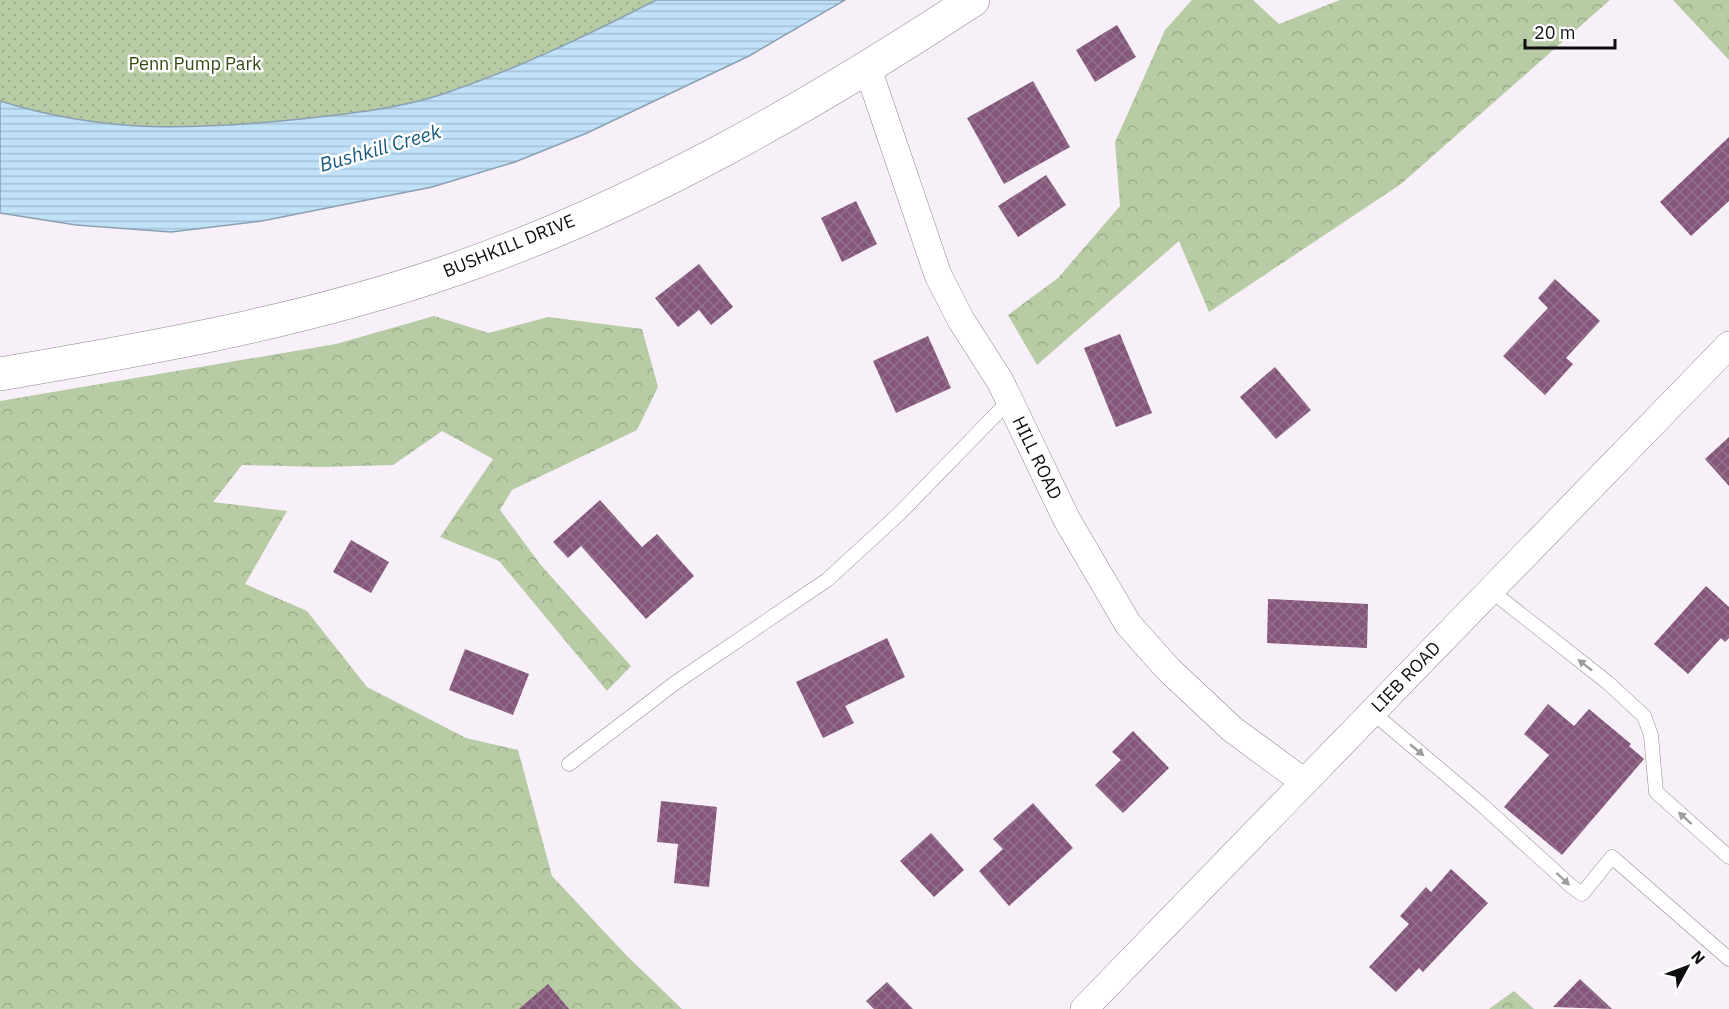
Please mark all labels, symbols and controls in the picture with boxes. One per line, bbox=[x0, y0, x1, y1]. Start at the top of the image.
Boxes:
scale bar bbox=[1525, 12, 1615, 50]
text: 20 m bbox=[1534, 21, 1576, 44]
park label: Penn Pump Park bbox=[128, 52, 262, 75]
water label: Bushkill Creek bbox=[316, 117, 444, 178]
street label: BUSHKILL DRIVE bbox=[439, 209, 578, 282]
street label: HILL ROAD bbox=[1007, 412, 1067, 503]
street label: LIEB ROAD bbox=[1366, 636, 1445, 717]
one-way arrow bbox=[1577, 658, 1593, 671]
one-way arrow bbox=[1409, 743, 1425, 756]
one-way arrow bbox=[1678, 811, 1693, 825]
one-way arrow bbox=[1555, 872, 1570, 886]
north arrow bbox=[1657, 937, 1717, 997]
text: N bbox=[1687, 946, 1710, 968]

